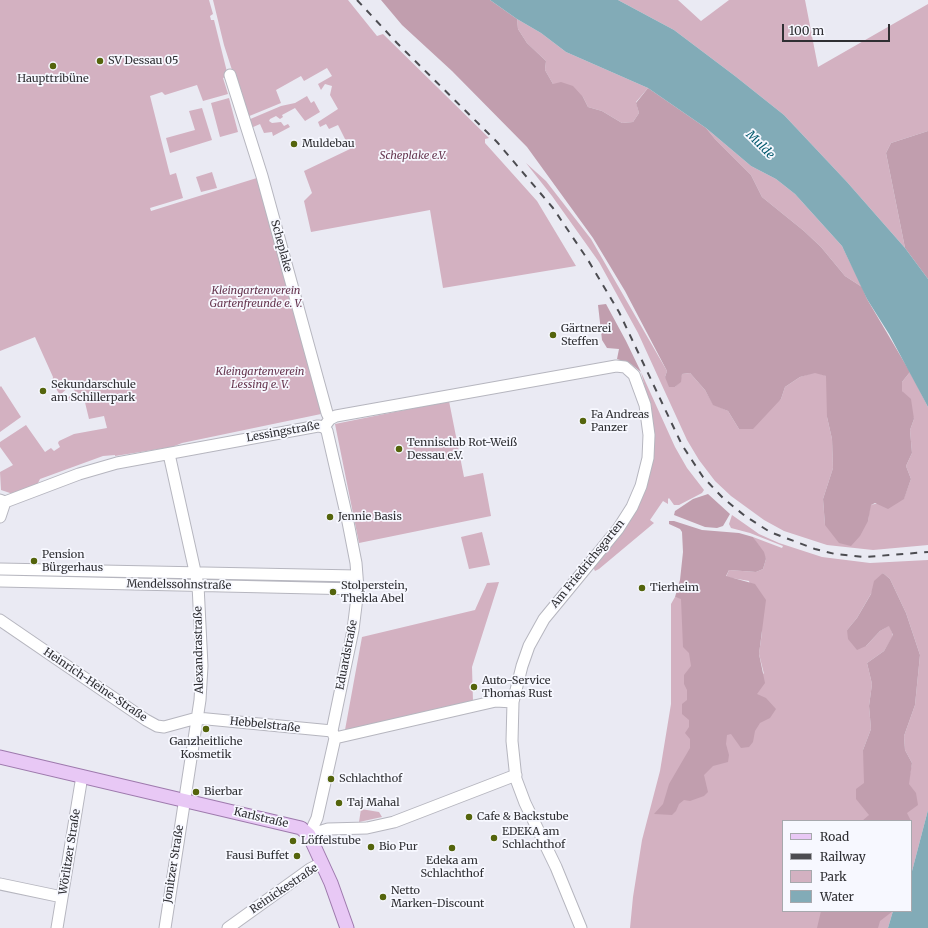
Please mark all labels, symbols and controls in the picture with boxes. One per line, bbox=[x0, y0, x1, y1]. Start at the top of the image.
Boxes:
scale bar bbox=[784, 16, 892, 42]
text: 100 m bbox=[789, 23, 824, 38]
place label: SV Dessau 05 bbox=[108, 54, 178, 68]
marker: SV Dessau 05 bbox=[95, 56, 105, 66]
marker: Haupttribüne bbox=[48, 61, 58, 71]
place label: Haupttribüne bbox=[17, 72, 89, 86]
water label: Mulde bbox=[743, 128, 777, 162]
place label: Muldebau bbox=[302, 137, 355, 151]
marker: Muldebau bbox=[289, 139, 299, 149]
park label: Scheplake e.V. bbox=[379, 149, 447, 163]
street label: Scheplake bbox=[268, 218, 294, 274]
park label: Kleingartenverein Gartenfreunde e. V. bbox=[210, 284, 302, 310]
place label: Gärtnerei Steffen bbox=[561, 322, 611, 348]
marker: Gärtnerei Steffen bbox=[548, 330, 558, 340]
park label: Kleingartenverein Lessing e. V. bbox=[215, 365, 305, 391]
place label: Sekundarschule am Schillerpark bbox=[51, 378, 136, 404]
marker: Sekundarschule am Schillerpark bbox=[38, 386, 48, 396]
place label: Fa Andreas Panzer bbox=[591, 408, 649, 434]
marker: Fa Andreas Panzer bbox=[578, 416, 588, 426]
street label: Lessingstraße bbox=[245, 419, 321, 445]
place label: Tennisclub Rot-Weiß Dessau e.V. bbox=[407, 436, 517, 462]
marker: Tennisclub Rot-Weiß Dessau e.V. bbox=[394, 444, 404, 454]
place label: Jennie Basis bbox=[338, 510, 402, 524]
marker: Jennie Basis bbox=[325, 512, 335, 522]
street label: Am Friedrichsgarten bbox=[548, 517, 628, 611]
place label: Pension Bürgerhaus bbox=[42, 548, 103, 574]
marker: Pension Bürgerhaus bbox=[29, 556, 39, 566]
street label: Mendelssohnstraße bbox=[126, 577, 232, 593]
place label: Stolperstein, Thekla Abel bbox=[341, 579, 408, 605]
place label: Tierheim bbox=[650, 581, 699, 595]
marker: Tierheim bbox=[637, 583, 647, 593]
marker: Stolperstein, Thekla Abel bbox=[328, 587, 338, 597]
street label: Alexandrastraße bbox=[192, 606, 206, 694]
street label: Eduardstraße bbox=[334, 619, 360, 691]
street label: Heinrich-Heine-Straße bbox=[41, 645, 149, 725]
place label: Auto-Service Thomas Rust bbox=[482, 674, 552, 700]
marker: Auto-Service Thomas Rust bbox=[469, 682, 479, 692]
street label: Hebbelstraße bbox=[229, 715, 301, 735]
marker: Ganzheitliche Kosmetik bbox=[201, 724, 211, 734]
place label: Ganzheitliche Kosmetik bbox=[169, 735, 243, 761]
place label: Schlachthof bbox=[339, 772, 402, 786]
marker: Schlachthof bbox=[326, 774, 336, 784]
place label: Bierbar bbox=[204, 785, 243, 799]
marker: Bierbar bbox=[191, 787, 201, 797]
place label: Taj Mahal bbox=[347, 796, 400, 810]
marker: Taj Mahal bbox=[334, 798, 344, 808]
street label: Karlstraße bbox=[233, 805, 289, 831]
street label: Wörlitzer Straße bbox=[57, 808, 83, 896]
place label: Cafe & Backstube bbox=[477, 810, 569, 824]
marker: Cafe & Backstube bbox=[464, 812, 474, 822]
legend bbox=[782, 820, 912, 912]
street label: Jonitzer Straße bbox=[161, 824, 187, 904]
place label: EDEKA am Schlachthof bbox=[502, 825, 565, 851]
text: Road bbox=[820, 829, 849, 844]
marker: EDEKA am Schlachthof bbox=[489, 833, 499, 843]
place label: Löffelstube bbox=[301, 834, 361, 848]
marker: Löffelstube bbox=[288, 836, 298, 846]
place label: Bio Pur bbox=[379, 840, 418, 854]
marker: Bio Pur bbox=[366, 842, 376, 852]
marker: Edeka am Schlachthof bbox=[447, 843, 457, 853]
place label: Fausi Buffet bbox=[226, 849, 289, 863]
text: Railway bbox=[820, 849, 866, 864]
marker: Fausi Buffet bbox=[292, 851, 302, 861]
place label: Edeka am Schlachthof bbox=[420, 854, 484, 880]
street label: Reinickestraße bbox=[247, 861, 321, 917]
text: Park bbox=[820, 869, 847, 884]
place label: Netto Marken-Discount bbox=[391, 884, 484, 910]
text: Water bbox=[820, 889, 854, 904]
marker: Netto Marken-Discount bbox=[378, 892, 388, 902]

